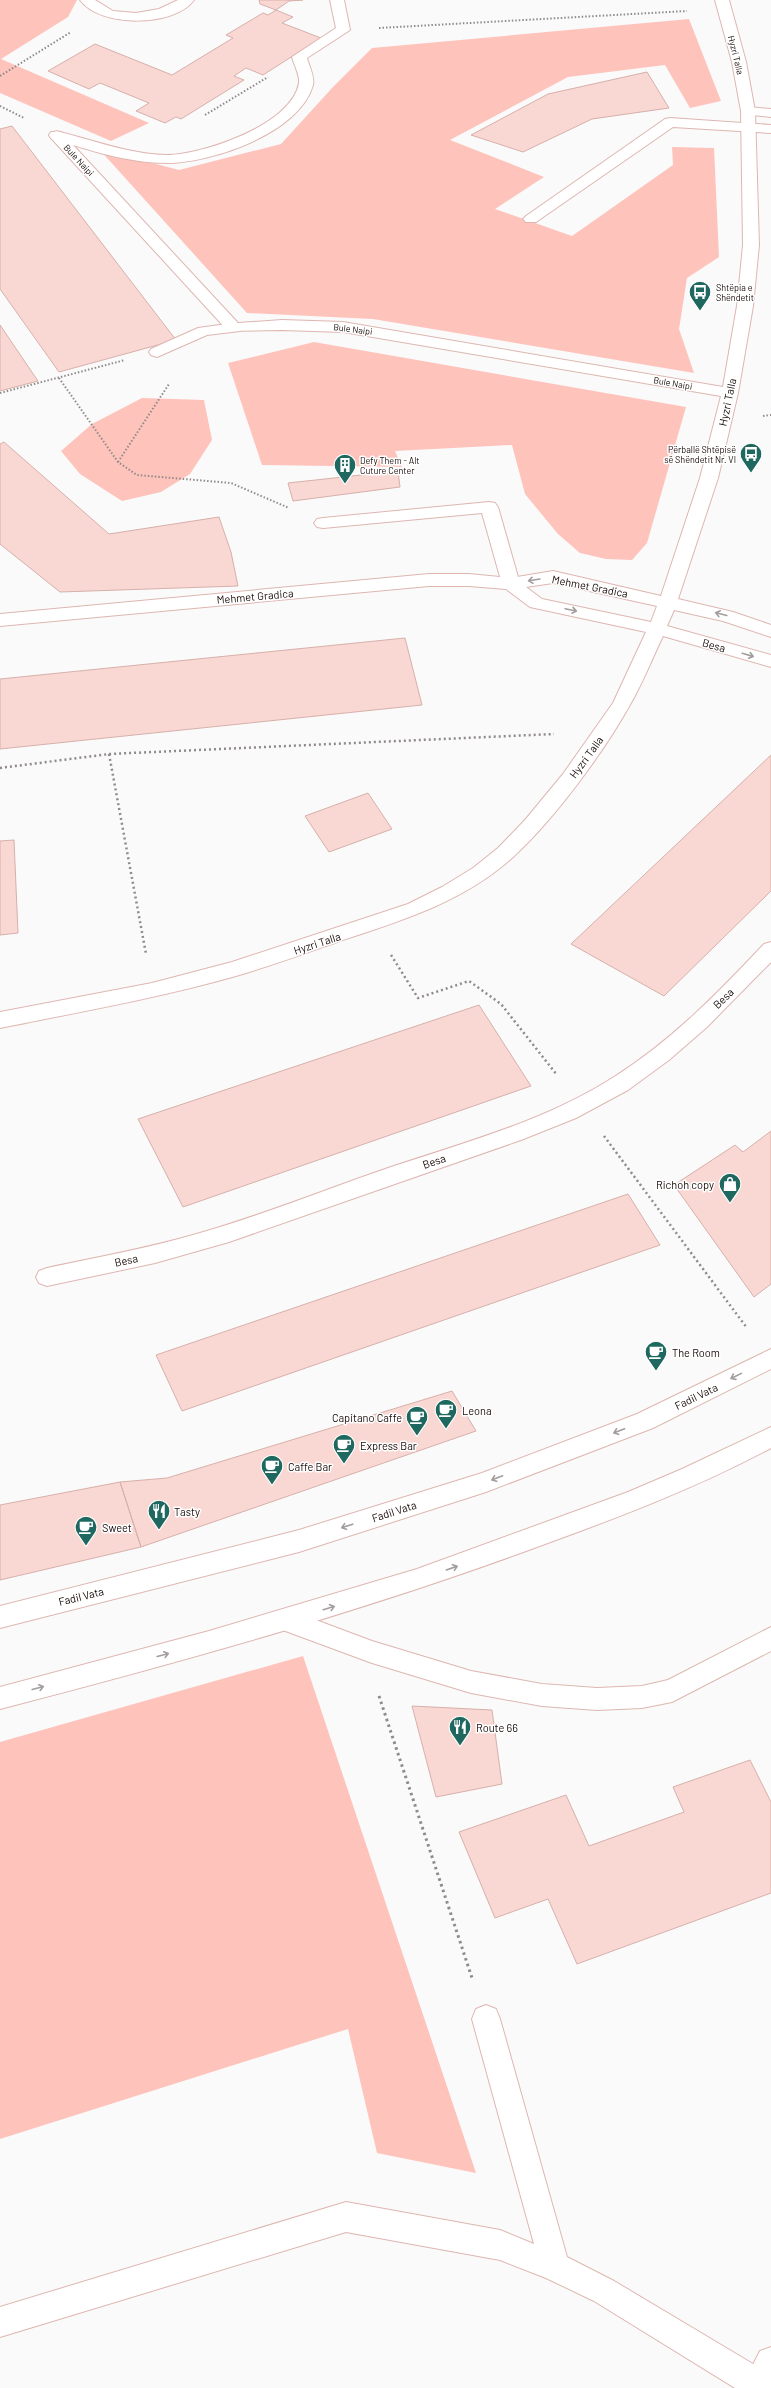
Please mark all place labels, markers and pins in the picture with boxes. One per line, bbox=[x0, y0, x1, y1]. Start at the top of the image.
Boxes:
bus stop icon: Shtëpia e Shëndetit bbox=[687, 279, 713, 312]
place label: Shtëpia e Shëndetit bbox=[716, 282, 754, 303]
bus stop icon: Përballë Shtëpisë së Shëndetit Nr. VI bbox=[738, 441, 764, 474]
place label: Përballë Shtëpisë së Shëndetit Nr. VI bbox=[664, 444, 736, 465]
building icon: Defy Them - Alt Cuture Center bbox=[332, 452, 358, 485]
place label: Defy Them - Alt Cuture Center bbox=[360, 455, 420, 476]
shop icon: Richoh copy bbox=[717, 1171, 743, 1204]
place label: Richoh copy bbox=[656, 1178, 714, 1191]
cafe icon: The Room bbox=[643, 1339, 669, 1372]
place label: The Room bbox=[672, 1346, 720, 1359]
cafe icon: Leona bbox=[433, 1397, 459, 1430]
cafe icon: Capitano Caffe bbox=[404, 1404, 430, 1437]
place label: Leona bbox=[462, 1404, 492, 1417]
place label: Capitano Caffe bbox=[332, 1411, 402, 1424]
cafe icon: Express Bar bbox=[331, 1432, 357, 1465]
place label: Express Bar bbox=[360, 1439, 417, 1452]
cafe icon: Caffe Bar bbox=[259, 1453, 285, 1486]
place label: Caffe Bar bbox=[288, 1460, 332, 1473]
restaurant icon: Tasty bbox=[146, 1498, 172, 1531]
place label: Tasty bbox=[174, 1505, 200, 1518]
cafe icon: Sweet bbox=[73, 1514, 99, 1547]
place label: Sweet bbox=[102, 1521, 132, 1534]
restaurant icon: Route 66 bbox=[447, 1714, 473, 1747]
place label: Route 66 bbox=[476, 1721, 518, 1734]

